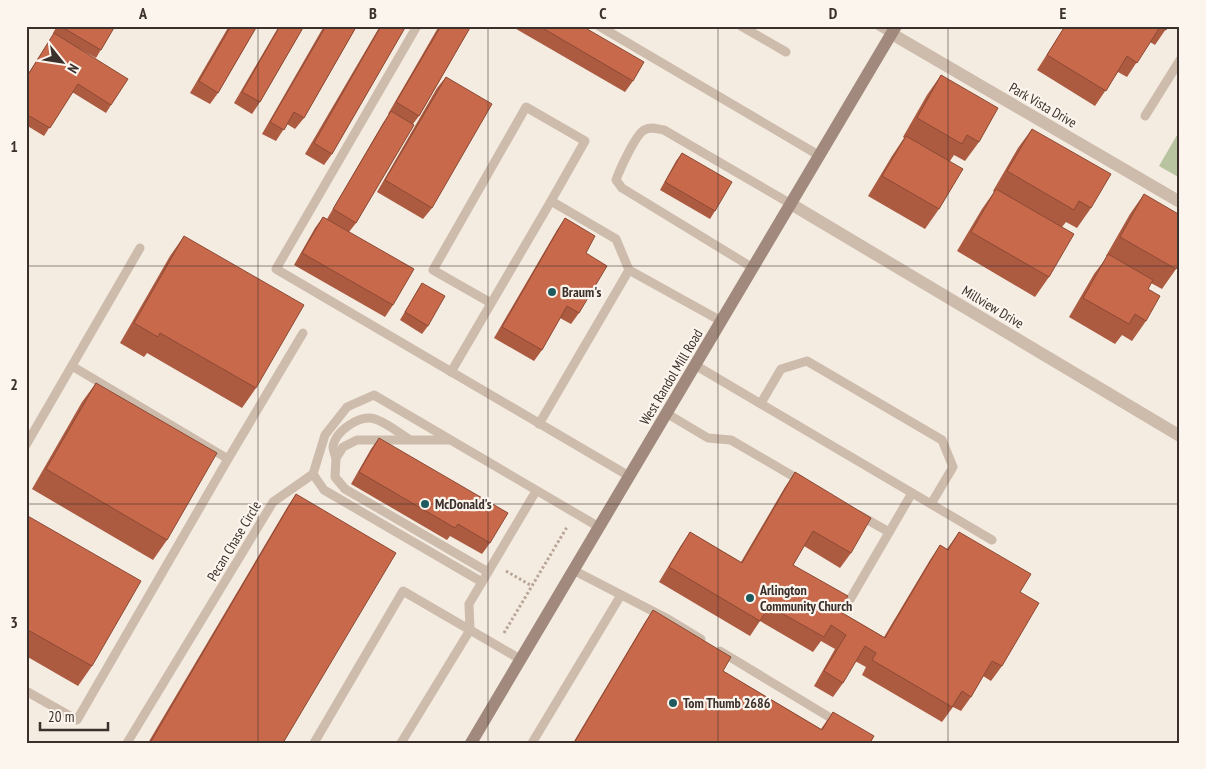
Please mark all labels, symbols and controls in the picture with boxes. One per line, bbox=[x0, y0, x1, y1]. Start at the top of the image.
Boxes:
text: A bbox=[138, 3, 148, 23]
text: B bbox=[369, 3, 377, 23]
text: C bbox=[599, 3, 607, 23]
text: D bbox=[829, 3, 838, 23]
text: E bbox=[1060, 3, 1067, 23]
north arrow bbox=[38, 38, 88, 88]
text: N bbox=[64, 61, 83, 76]
street label: Park Vista Drive bbox=[1006, 78, 1080, 132]
text: 1 bbox=[10, 136, 18, 156]
street label: Millview Drive bbox=[959, 282, 1027, 333]
place label: Braum's bbox=[562, 283, 601, 301]
marker: Braum's bbox=[546, 286, 558, 298]
street label: West Randol Mill Road bbox=[635, 326, 707, 428]
text: 2 bbox=[10, 374, 18, 394]
place label: McDonald's bbox=[435, 495, 492, 513]
street label: Pecan Chase Circle bbox=[203, 498, 265, 584]
marker: McDonald's bbox=[419, 498, 431, 510]
place label: Arlington Community Church bbox=[759, 581, 852, 615]
marker: Arlington Community Church bbox=[744, 592, 756, 604]
text: 3 bbox=[10, 612, 18, 632]
place label: Tom Thumb 2686 bbox=[683, 694, 771, 712]
marker: Tom Thumb 2686 bbox=[667, 697, 679, 709]
scale bar bbox=[40, 699, 108, 731]
text: 20 m bbox=[48, 707, 74, 726]

